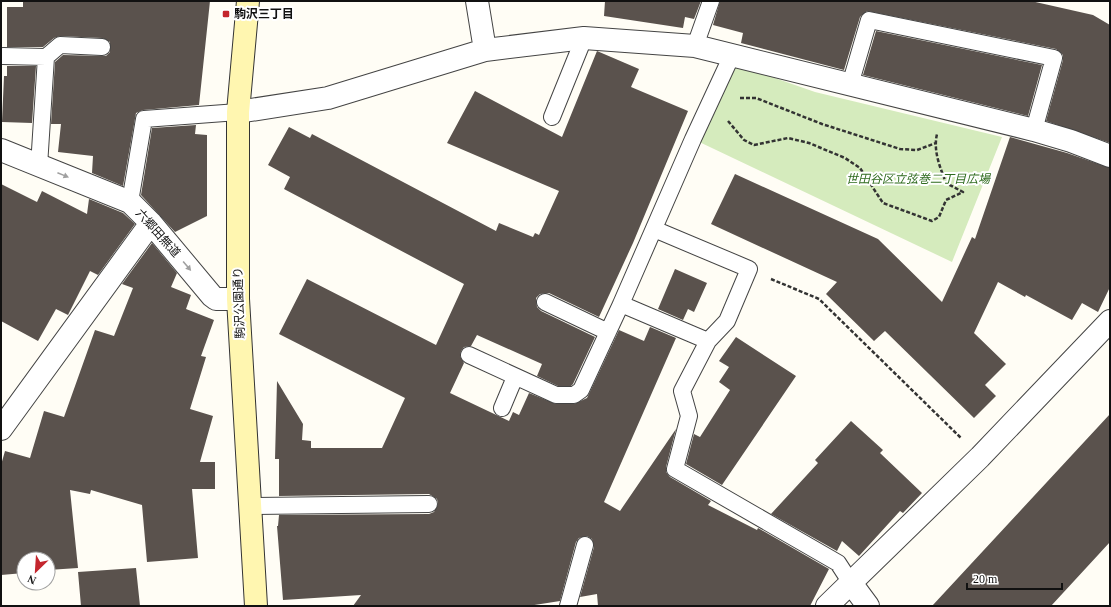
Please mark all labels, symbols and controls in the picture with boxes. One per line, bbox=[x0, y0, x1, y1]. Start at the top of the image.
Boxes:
place label: 駒沢三丁目 bbox=[234, 7, 294, 21]
marker: 駒沢三丁目 bbox=[221, 9, 231, 19]
park label: 世田谷区立弦巻二丁目広場 bbox=[846, 172, 992, 186]
one-way arrow bbox=[57, 173, 69, 179]
street label: 六郷田無道 bbox=[133, 206, 183, 260]
one-way arrow bbox=[183, 260, 192, 271]
street label: 駒沢公園通り bbox=[231, 267, 247, 339]
north arrow bbox=[16, 551, 56, 591]
scale bar bbox=[967, 565, 1062, 591]
text: 20 m bbox=[973, 572, 998, 586]
text: N bbox=[26, 573, 38, 587]

